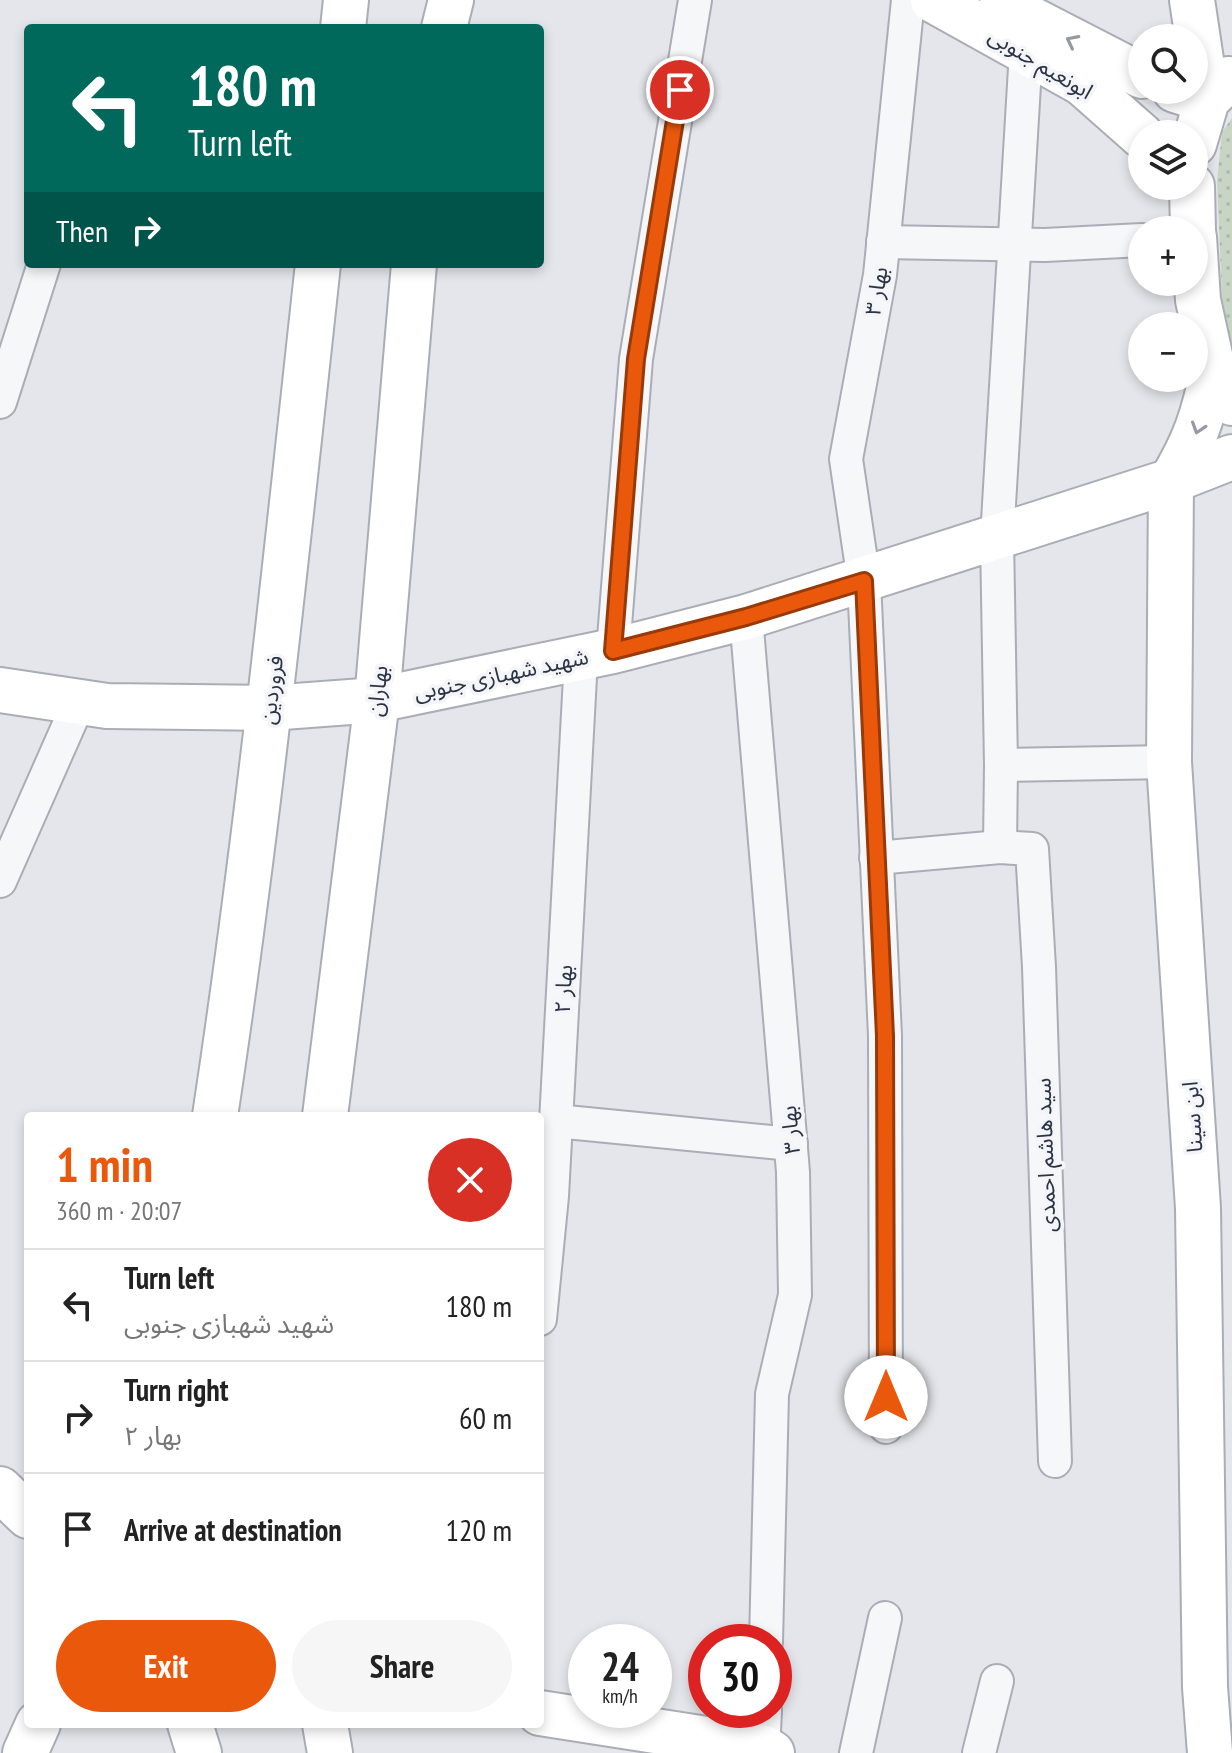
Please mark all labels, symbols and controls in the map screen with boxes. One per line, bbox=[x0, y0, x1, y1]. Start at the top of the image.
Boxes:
street label: ابونعیم جنوبی bbox=[982, 21, 1098, 108]
map controls bbox=[1128, 24, 1208, 392]
button: search bbox=[1128, 24, 1208, 104]
one-way arrow bbox=[1066, 36, 1080, 51]
text: 180 m bbox=[188, 49, 317, 121]
icon: left bbox=[56, 56, 160, 160]
pin bbox=[646, 56, 714, 124]
icon: arrive bbox=[658, 68, 702, 112]
text: Turn left bbox=[188, 119, 292, 166]
button: layers bbox=[1128, 120, 1208, 200]
icon: right bbox=[124, 208, 168, 252]
text: Then bbox=[56, 211, 108, 250]
button: + bbox=[1128, 216, 1208, 296]
street label: بهار ۳ bbox=[858, 265, 894, 317]
button: − bbox=[1128, 312, 1208, 392]
one-way arrow bbox=[1192, 420, 1208, 434]
street label: شهید شهبازی جنوبی bbox=[411, 642, 591, 706]
street label: فروردین bbox=[253, 654, 289, 726]
street label: بهاران bbox=[360, 664, 394, 718]
street label: بهار ۲ bbox=[548, 964, 578, 1014]
street label: سید هاشم احمدی bbox=[1028, 1077, 1065, 1233]
street label: ابن سینا bbox=[1176, 1080, 1208, 1154]
street label: بهار ۳ bbox=[774, 1104, 806, 1156]
text: 1 min bbox=[56, 1133, 153, 1195]
button: close bbox=[428, 1138, 512, 1222]
text: 360 m · 20:07 bbox=[56, 1194, 182, 1227]
text: Turn left bbox=[124, 1258, 214, 1297]
icon: left bbox=[56, 1283, 100, 1327]
text: 180 m bbox=[446, 1286, 512, 1325]
text: شهید شهبازی جنوبی bbox=[124, 1307, 334, 1340]
position arrow bbox=[844, 1355, 928, 1439]
text: Turn right bbox=[124, 1370, 228, 1409]
icon: right bbox=[56, 1395, 100, 1439]
text: 60 m bbox=[459, 1398, 512, 1437]
text: بهار ۲ bbox=[124, 1419, 182, 1452]
icon: arrive bbox=[56, 1507, 100, 1551]
text: Arrive at destination bbox=[124, 1510, 342, 1549]
text: 120 m bbox=[446, 1510, 512, 1549]
button: Exit bbox=[56, 1620, 276, 1712]
button: Share bbox=[292, 1620, 512, 1712]
speed limit sign: 30 bbox=[688, 1624, 792, 1728]
text: 24 bbox=[601, 1640, 639, 1692]
text: km/h bbox=[602, 1683, 638, 1709]

